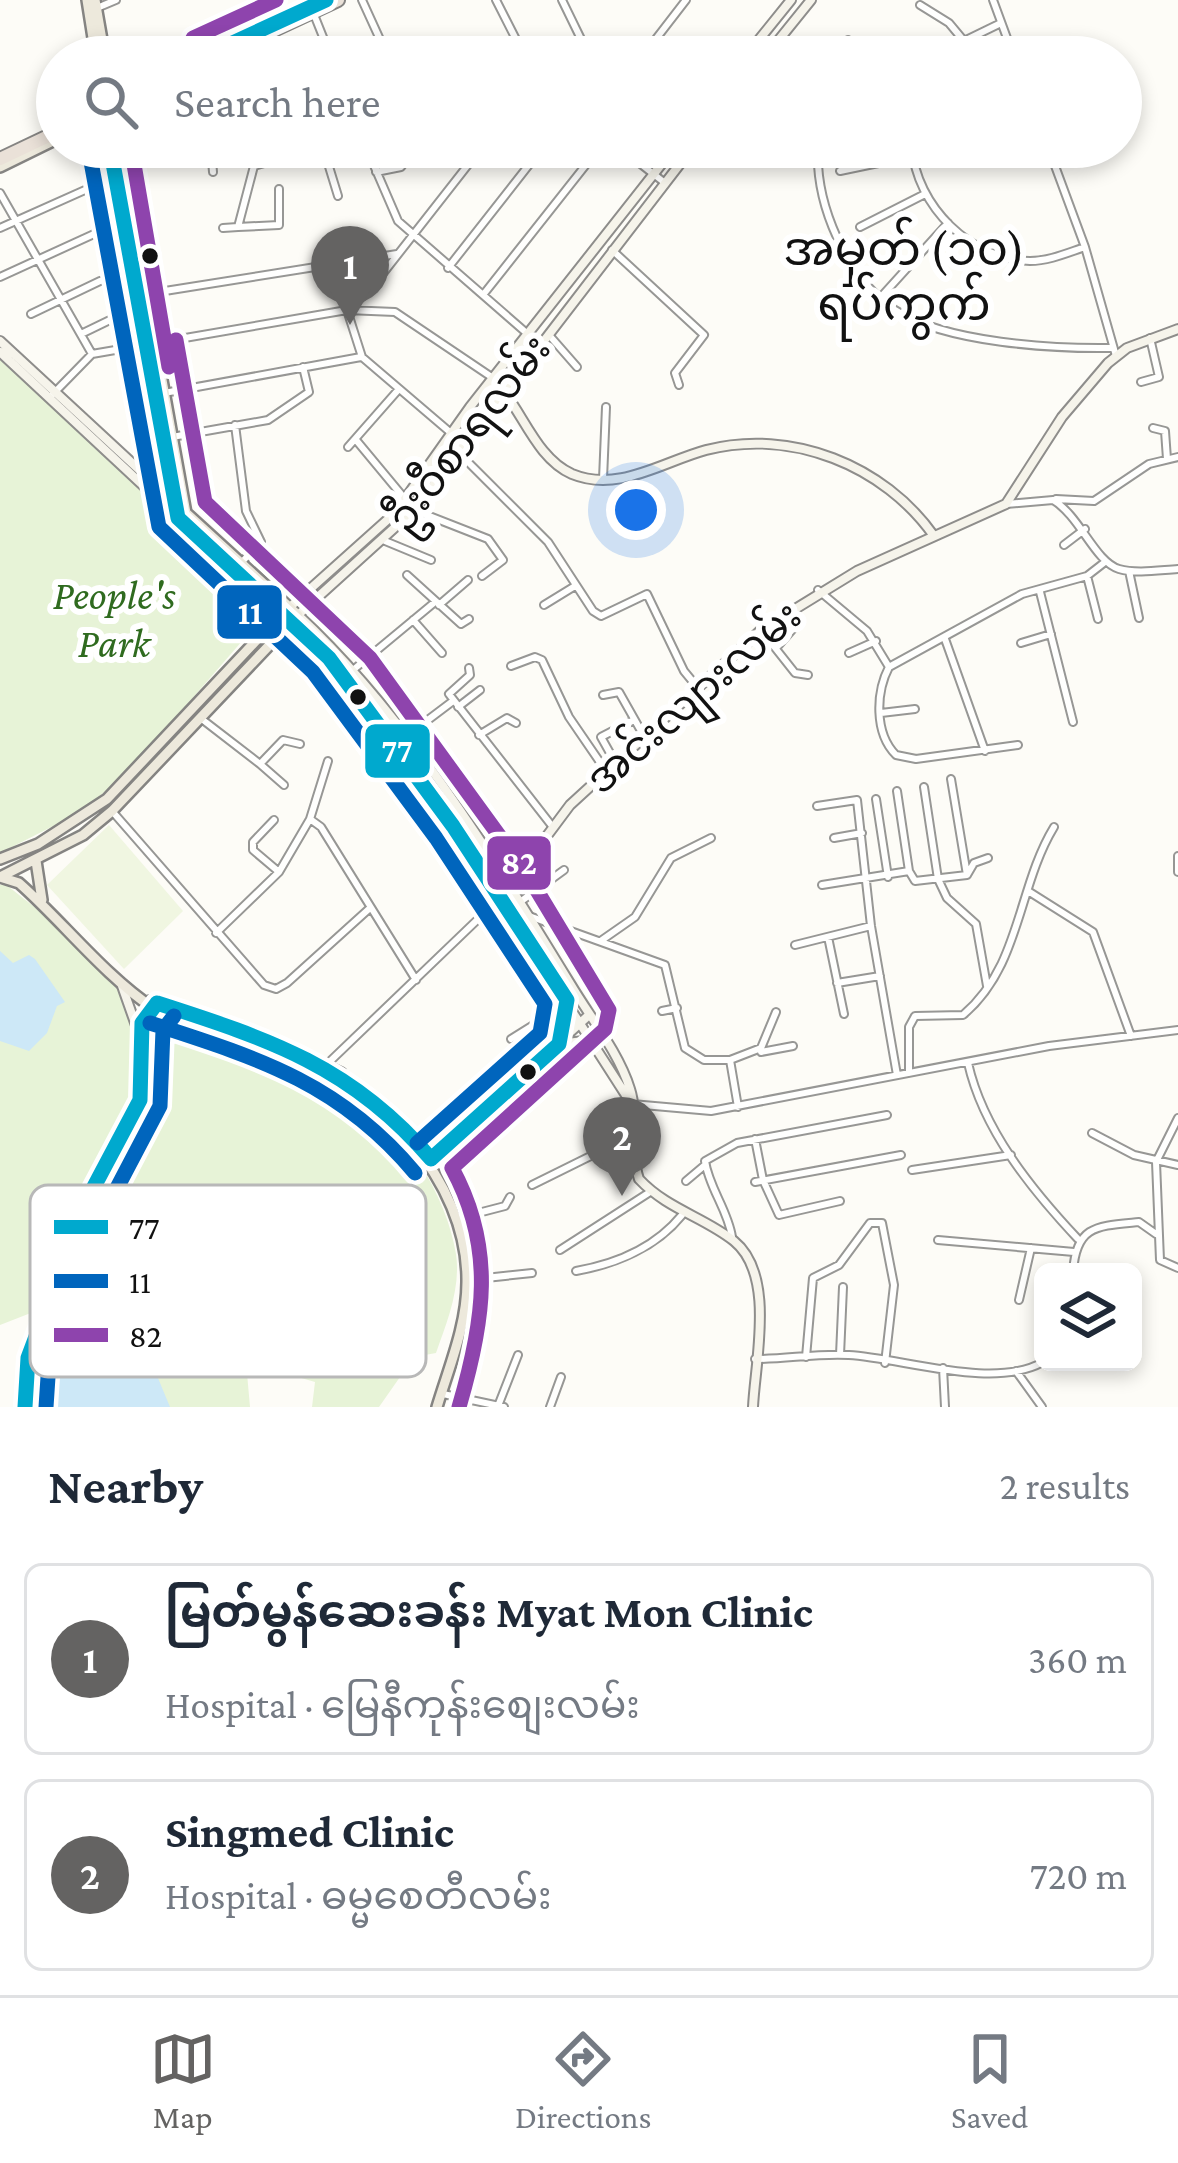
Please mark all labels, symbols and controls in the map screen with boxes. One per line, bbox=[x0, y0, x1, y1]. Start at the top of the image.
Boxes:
search box bbox=[36, 36, 1142, 168]
icon: search bbox=[78, 69, 144, 135]
text: Search here bbox=[174, 77, 381, 127]
district label: အမှတ် (၁၀) ရပ်ကွက် bbox=[783, 216, 1025, 342]
pin: 1 bbox=[311, 226, 389, 325]
unlabelled marker bbox=[139, 245, 161, 267]
street label: ဦးဝီစာရလမ်း bbox=[373, 323, 568, 548]
your location bbox=[606, 480, 666, 540]
park label: People's Park bbox=[53, 571, 175, 666]
line badge: 11 bbox=[215, 583, 284, 641]
street label: အင်းလျားလမ်း bbox=[574, 588, 817, 811]
text: 11 bbox=[238, 594, 262, 631]
unlabelled marker bbox=[347, 686, 369, 708]
line badge: 77 bbox=[363, 722, 432, 780]
text: 77 bbox=[381, 732, 413, 769]
line badge: 82 bbox=[485, 834, 553, 892]
text: 82 bbox=[501, 844, 537, 881]
unlabelled marker bbox=[517, 1061, 539, 1083]
pin: 2 bbox=[583, 1097, 661, 1196]
legend bbox=[30, 1185, 426, 1377]
text: 77 bbox=[129, 1209, 159, 1246]
text: 11 bbox=[129, 1263, 151, 1300]
map controls bbox=[1034, 1263, 1142, 1371]
button: layers bbox=[1034, 1263, 1142, 1371]
text: 82 bbox=[129, 1317, 162, 1354]
text: Nearby bbox=[48, 1457, 203, 1514]
text: 2 results bbox=[1000, 1464, 1130, 1507]
text: မြတ်မွန်ဆေးခန်း Myat Mon Clinic bbox=[165, 1587, 813, 1637]
text: 1 bbox=[83, 1638, 97, 1681]
text: 360 m bbox=[1028, 1638, 1127, 1681]
text: Hospital · မြေနီကုန်းစျေးလမ်း bbox=[165, 1683, 640, 1726]
text: Singmed Clinic bbox=[165, 1807, 454, 1857]
text: 2 bbox=[80, 1854, 100, 1897]
text: 720 m bbox=[1030, 1854, 1127, 1897]
text: Hospital · ဓမ္မစေတီလမ်း bbox=[165, 1874, 552, 1917]
tab: Map bbox=[150, 2026, 216, 2135]
tab: Directions bbox=[515, 2026, 652, 2135]
tab: Saved bbox=[951, 2026, 1028, 2135]

